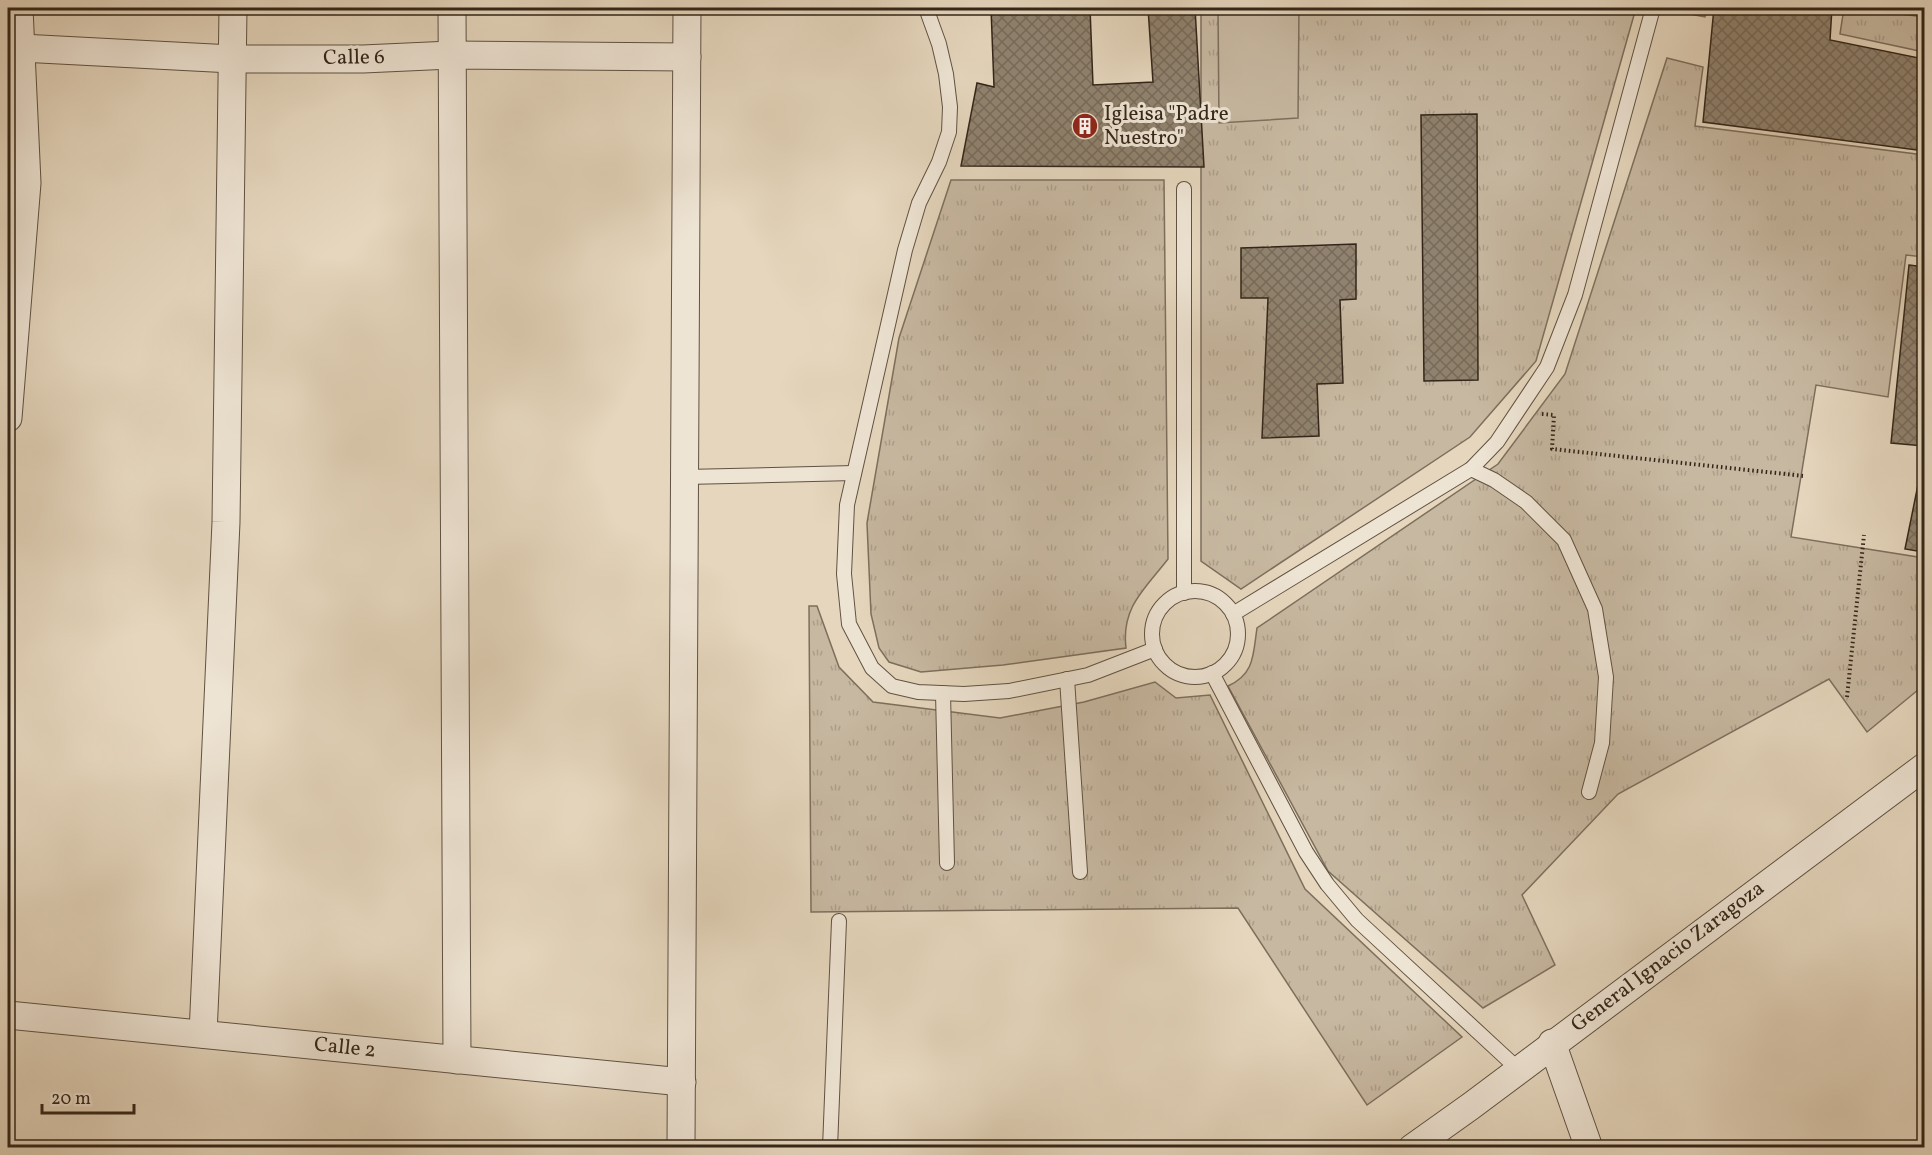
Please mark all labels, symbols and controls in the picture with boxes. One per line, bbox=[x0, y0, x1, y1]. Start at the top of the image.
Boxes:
street label: Calle 6 bbox=[323, 43, 385, 73]
place label: Igleisa "Padre Nuestro" bbox=[1104, 100, 1229, 153]
building icon: Igleisa "Padre Nuestro" bbox=[1070, 111, 1100, 141]
street label: General Ignacio Zaragoza bbox=[1565, 875, 1771, 1039]
street label: Calle 2 bbox=[313, 1030, 377, 1066]
scale bar bbox=[42, 1077, 134, 1115]
text: 20 m bbox=[51, 1087, 91, 1112]

